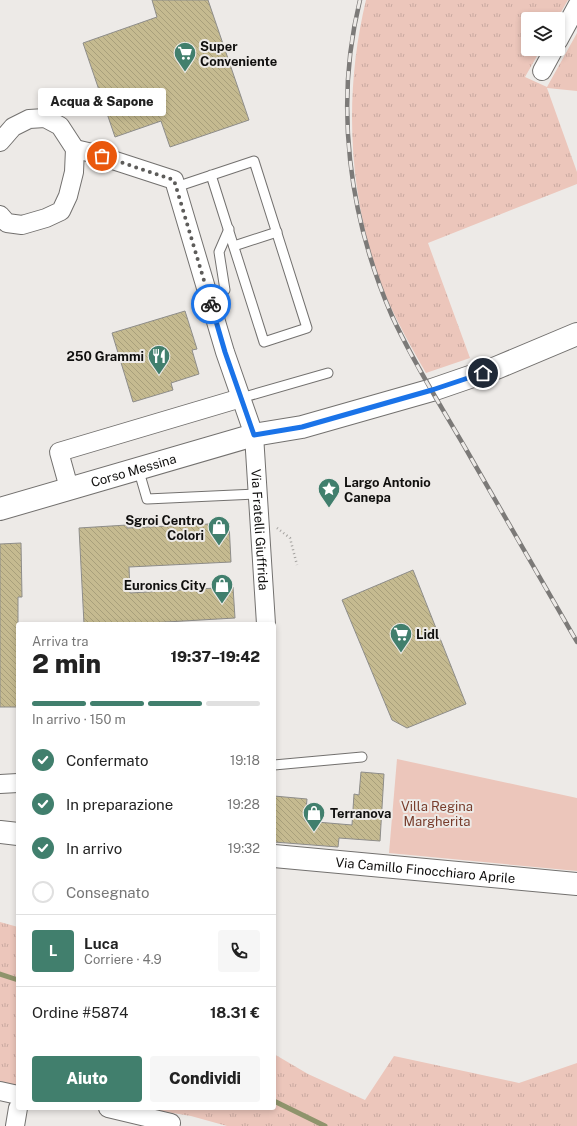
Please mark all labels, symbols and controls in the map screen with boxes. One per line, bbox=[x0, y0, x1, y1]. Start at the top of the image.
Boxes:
map controls bbox=[521, 12, 565, 56]
button: layers bbox=[521, 12, 565, 56]
place label: Super Conveniente bbox=[200, 39, 277, 69]
supermarket icon: Super Conveniente bbox=[172, 40, 198, 73]
callout: Acqua & Sapone bbox=[38, 88, 166, 116]
text: Acqua & Sapone bbox=[50, 94, 154, 109]
pin bbox=[85, 139, 119, 173]
icon: bag bbox=[91, 145, 113, 167]
courier bbox=[191, 284, 231, 324]
icon: bike bbox=[200, 293, 222, 315]
restaurant icon: 250 Grammi bbox=[146, 343, 172, 376]
place label: 250 Grammi bbox=[66, 349, 144, 364]
pin bbox=[466, 356, 500, 390]
icon: home bbox=[472, 362, 494, 384]
street label: Corso Messina bbox=[89, 451, 178, 490]
street label: Via Fratelli Giuffrida bbox=[248, 469, 271, 591]
place label: Largo Antonio Canepa bbox=[344, 475, 431, 505]
place icon: Largo Antonio Canepa bbox=[316, 476, 342, 509]
place label: Sgroi Centro Colori bbox=[125, 513, 204, 543]
shop icon: Sgroi Centro Colori bbox=[206, 514, 232, 547]
shop icon: Euronics City bbox=[209, 572, 235, 605]
place label: Euronics City bbox=[124, 578, 207, 593]
supermarket icon: Lidl bbox=[388, 621, 414, 654]
place label: Lidl bbox=[416, 627, 439, 642]
text: Arriva tra bbox=[32, 634, 88, 649]
text: 2 min bbox=[32, 648, 101, 679]
text: 19:37–19:42 bbox=[170, 648, 260, 665]
text: In arrivo · 150 m bbox=[32, 712, 126, 727]
icon: check bbox=[32, 749, 54, 771]
text: Confermato bbox=[66, 752, 148, 769]
text: 19:18 bbox=[230, 753, 260, 768]
icon: check bbox=[32, 793, 54, 815]
text: In preparazione bbox=[66, 796, 173, 813]
text: 19:28 bbox=[227, 797, 260, 812]
park label: Villa Regina Margherita bbox=[401, 799, 473, 829]
shop icon: Terranova bbox=[301, 800, 327, 833]
place label: Terranova bbox=[330, 806, 391, 821]
icon: check bbox=[32, 837, 54, 859]
text: In arrivo bbox=[66, 840, 122, 857]
text: 19:32 bbox=[228, 841, 260, 856]
street label: Via Camillo Finocchiaro Aprile bbox=[335, 855, 516, 886]
text: Consegnato bbox=[66, 884, 149, 901]
button: phone bbox=[218, 930, 260, 972]
text: Luca bbox=[84, 935, 118, 952]
text: L bbox=[49, 942, 57, 959]
text: Corriere · 4.9 bbox=[84, 952, 162, 967]
text: Ordine #5874 bbox=[32, 1004, 128, 1021]
text: 18.31 € bbox=[210, 1004, 260, 1021]
button: Aiuto bbox=[32, 1056, 142, 1102]
button: Condividi bbox=[150, 1056, 260, 1102]

